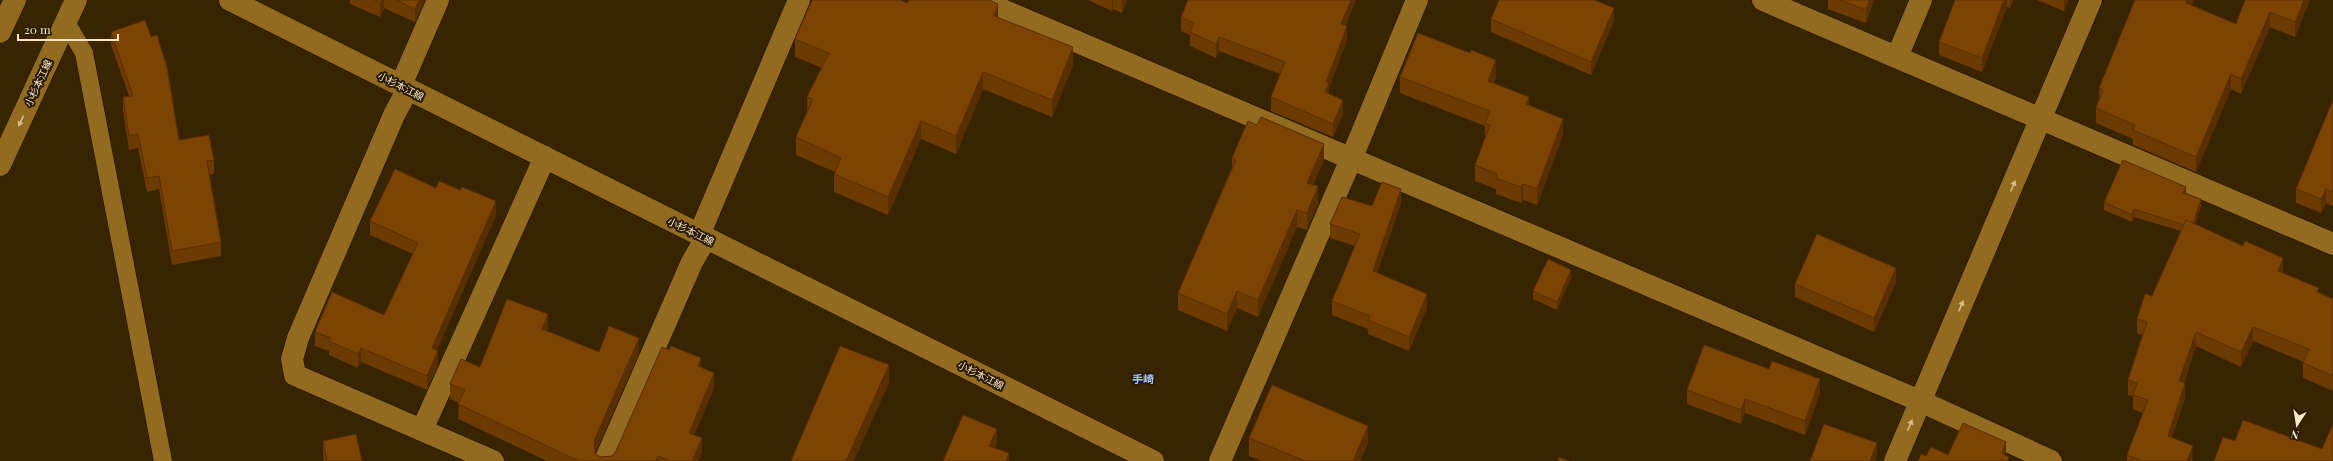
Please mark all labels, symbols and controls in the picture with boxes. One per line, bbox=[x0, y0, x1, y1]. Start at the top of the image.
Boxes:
scale bar bbox=[18, 16, 118, 42]
text: 20 m bbox=[24, 21, 51, 37]
street label: 小杉本江線 bbox=[21, 57, 55, 109]
street label: 小杉本江線 bbox=[376, 68, 426, 104]
one-way arrow bbox=[18, 115, 24, 126]
one-way arrow bbox=[2010, 181, 2016, 192]
street label: 小杉本江線 bbox=[665, 214, 717, 248]
one-way arrow bbox=[1959, 299, 1965, 311]
street label: 小杉本江線 bbox=[956, 357, 1006, 393]
district label: 手崎 bbox=[1132, 371, 1154, 386]
north arrow bbox=[2277, 405, 2317, 445]
one-way arrow bbox=[1907, 420, 1913, 431]
text: N bbox=[2289, 427, 2300, 443]

